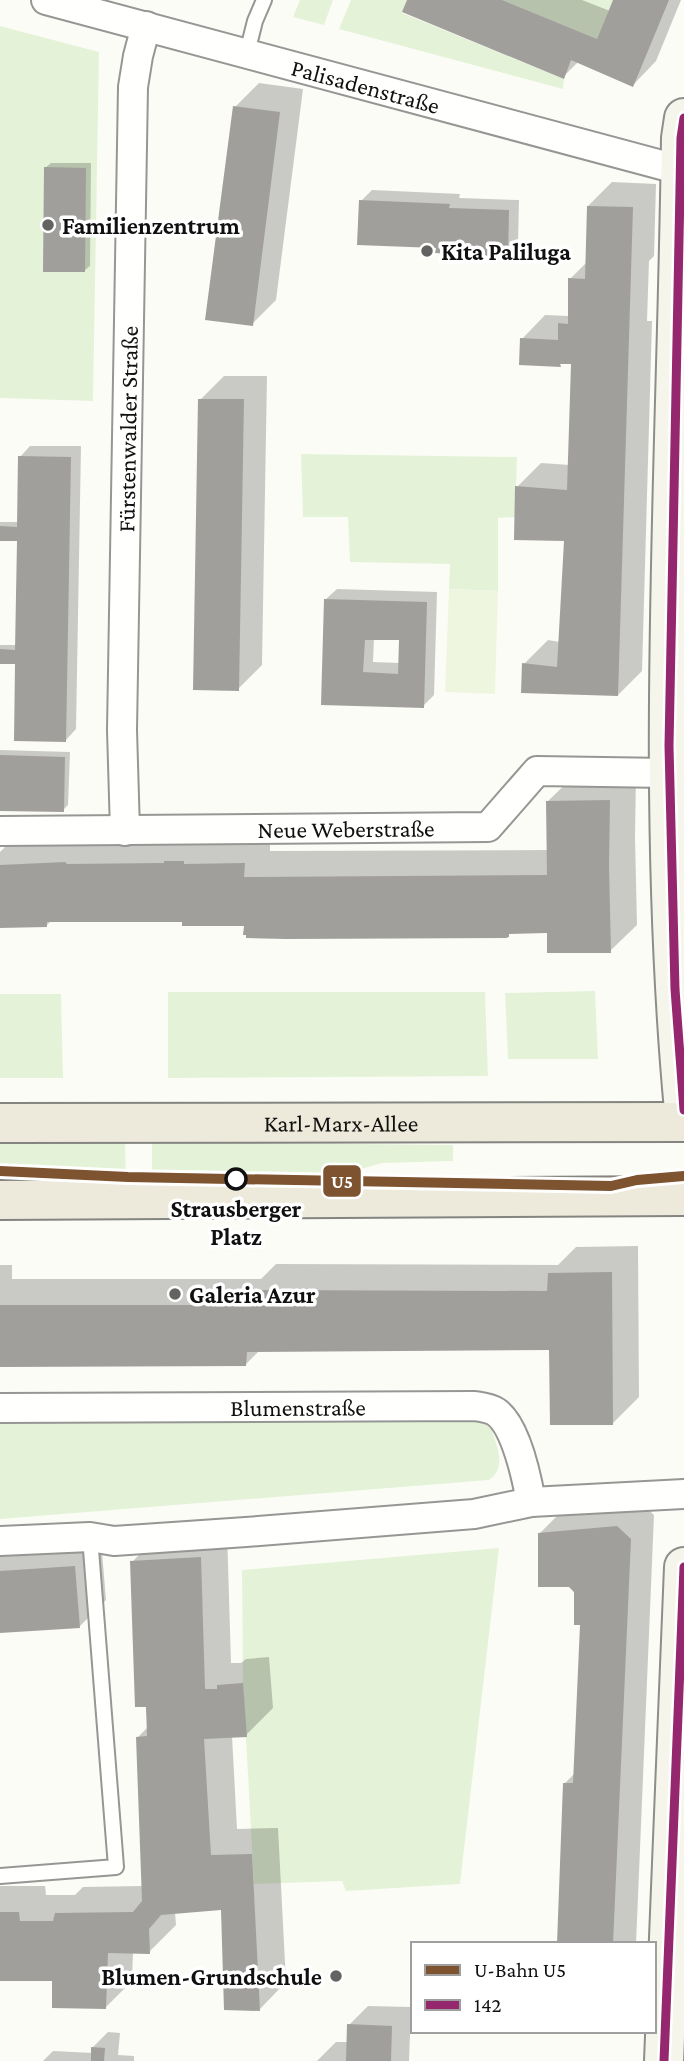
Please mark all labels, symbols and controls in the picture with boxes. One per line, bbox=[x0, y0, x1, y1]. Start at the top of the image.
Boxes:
street label: Palisadenstraße bbox=[289, 53, 443, 118]
place label: Familienzentrum bbox=[62, 212, 240, 239]
marker: Familienzentrum bbox=[40, 217, 56, 233]
place label: Kita Paliluga bbox=[441, 238, 571, 265]
marker: Kita Paliluga bbox=[419, 243, 435, 259]
street label: Fürstenwalder Straße bbox=[112, 326, 142, 533]
street label: Neue Weberstraße bbox=[257, 814, 435, 842]
street label: Karl-Marx-Allee bbox=[264, 1109, 418, 1136]
line badge: U5 bbox=[322, 1164, 362, 1198]
marker: Strausberger Platz bbox=[225, 1168, 247, 1190]
text: U5 bbox=[331, 1171, 353, 1192]
place label: Strausberger Platz bbox=[171, 1195, 302, 1250]
place label: Galeria Azur bbox=[189, 1281, 316, 1308]
marker: Galeria Azur bbox=[167, 1286, 183, 1302]
street label: Blumenstraße bbox=[230, 1393, 366, 1421]
legend bbox=[411, 1942, 656, 2033]
text: U-Bahn U5 bbox=[474, 1958, 566, 1982]
place label: Blumen-Grundschule bbox=[101, 1963, 322, 1990]
marker: Blumen-Grundschule bbox=[328, 1968, 344, 1984]
text: 142 bbox=[474, 1993, 502, 2017]

